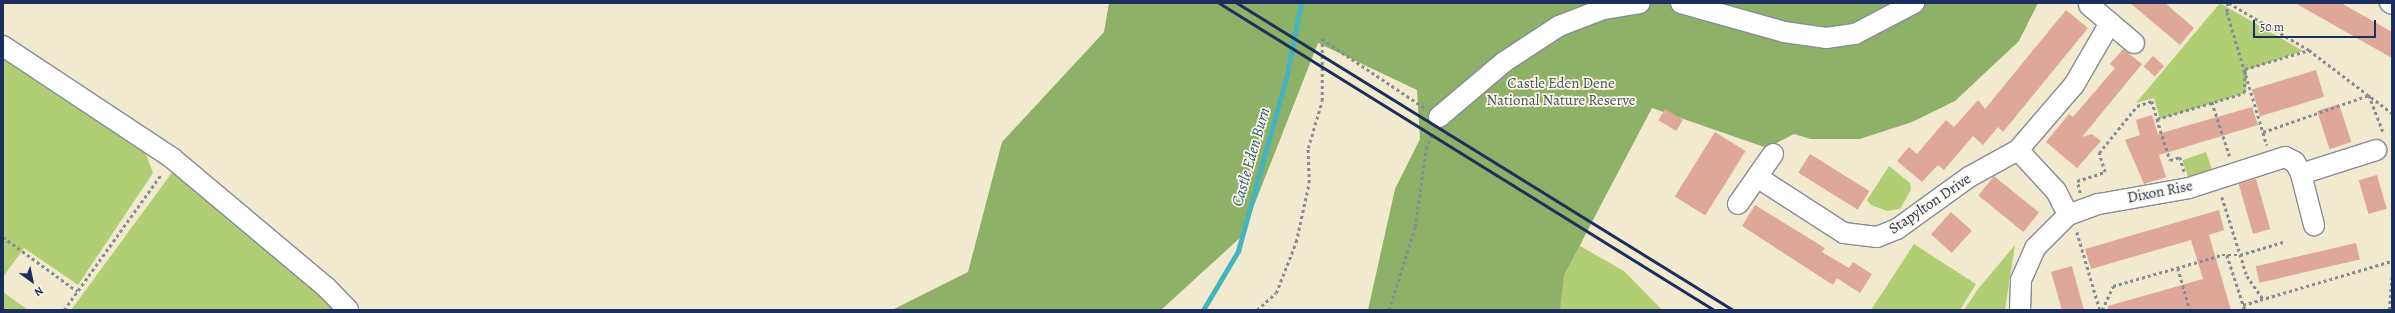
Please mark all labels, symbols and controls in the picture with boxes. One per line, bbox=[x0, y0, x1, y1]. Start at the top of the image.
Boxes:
scale bar bbox=[2255, 12, 2378, 38]
text: 50 m bbox=[2260, 19, 2284, 35]
park label: Castle Eden Dene National Nature Reserve bbox=[1486, 74, 1636, 109]
water label: Castle Eden Burn bbox=[1228, 105, 1274, 209]
street label: Stapylton Drive bbox=[1886, 170, 1974, 238]
street label: Dixon Rise bbox=[2126, 177, 2194, 207]
north arrow bbox=[12, 261, 52, 301]
text: N bbox=[31, 283, 46, 300]

